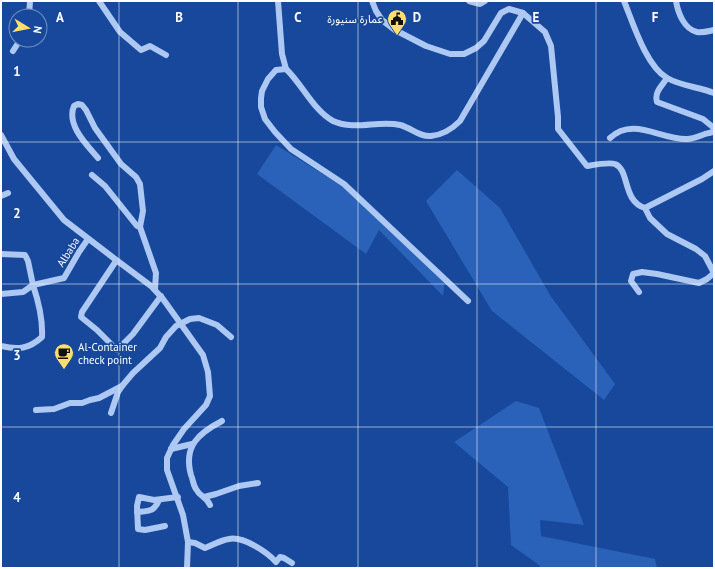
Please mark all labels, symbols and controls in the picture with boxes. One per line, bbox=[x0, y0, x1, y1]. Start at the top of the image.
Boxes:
north arrow bbox=[8, 8, 48, 48]
public building icon: عمارة سنيورة bbox=[386, 8, 408, 36]
text: A bbox=[56, 9, 64, 26]
text: B bbox=[175, 9, 183, 26]
text: C bbox=[294, 9, 302, 26]
text: D bbox=[413, 9, 421, 26]
text: E bbox=[533, 9, 540, 26]
text: F bbox=[652, 9, 659, 26]
place label: عمارة سنيورة bbox=[327, 12, 383, 26]
text: N bbox=[30, 25, 45, 35]
text: 1 bbox=[13, 63, 21, 80]
text: 2 bbox=[13, 205, 21, 222]
street label: Albaba bbox=[53, 235, 83, 269]
place label: Al-Container check point bbox=[78, 340, 137, 367]
cafe icon: Al-Container check point bbox=[53, 342, 75, 370]
text: 3 bbox=[13, 347, 21, 364]
text: 4 bbox=[13, 489, 21, 506]

